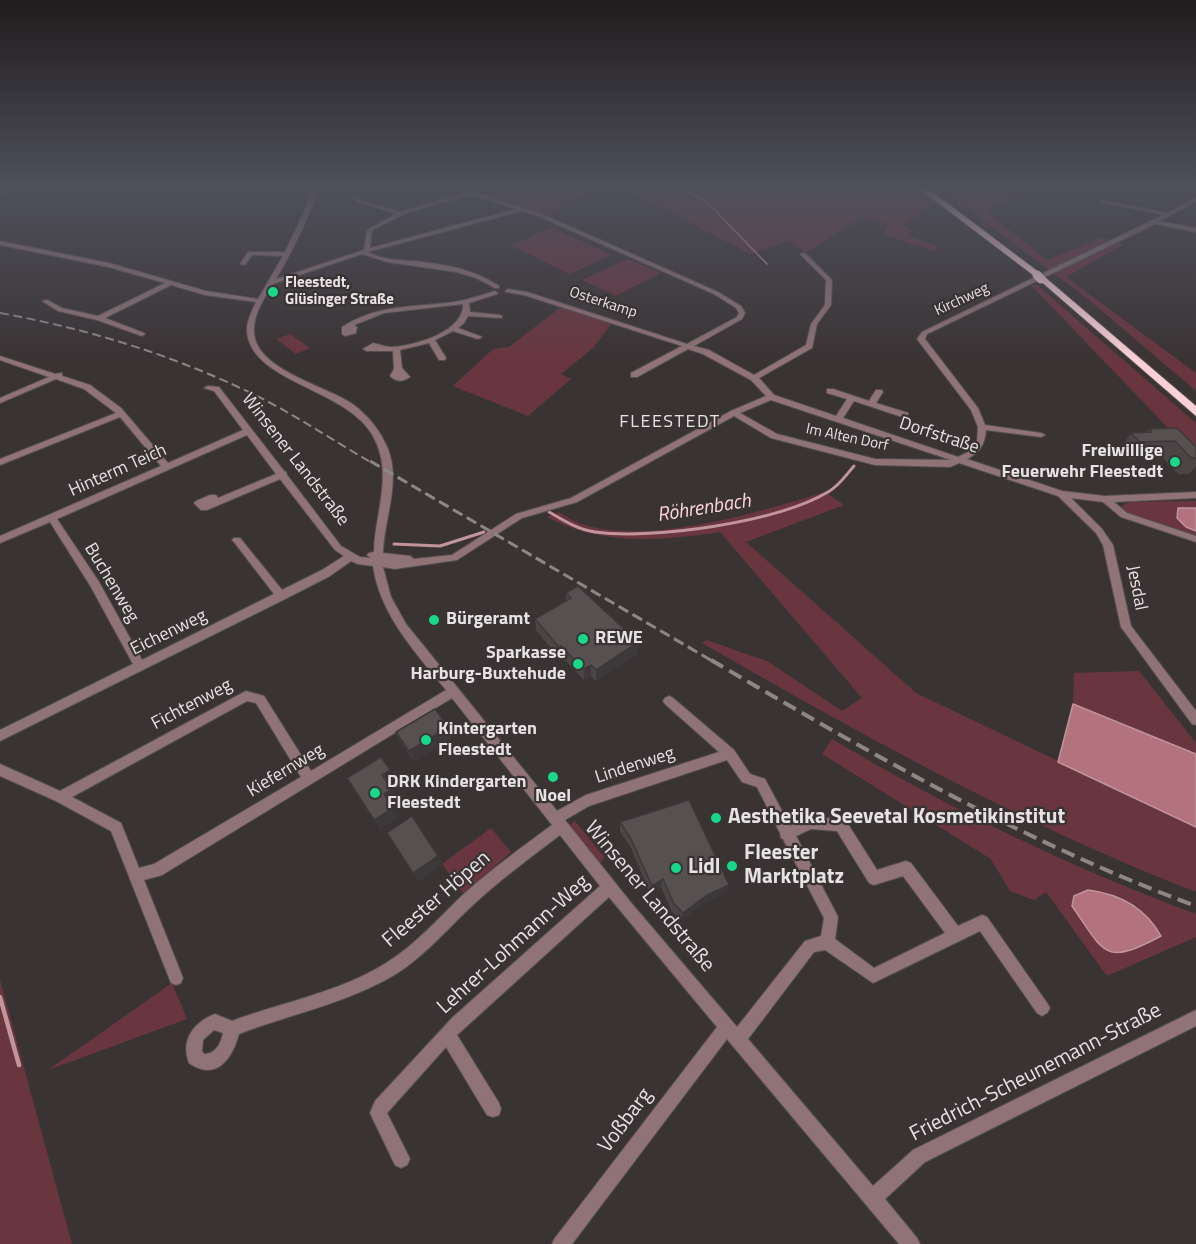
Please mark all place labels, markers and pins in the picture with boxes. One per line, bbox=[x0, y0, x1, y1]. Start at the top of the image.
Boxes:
place label: Fleestedt, Glüsinger Straße bbox=[285, 274, 394, 309]
marker: Fleestedt, Glüsinger Straße bbox=[266, 285, 280, 299]
place label: Freiwillige Feuerwehr Fleestedt bbox=[1002, 441, 1163, 484]
marker: Freiwillige Feuerwehr Fleestedt bbox=[1168, 455, 1182, 469]
place label: Bürgeramt bbox=[446, 609, 530, 631]
marker: Bürgeramt bbox=[427, 613, 441, 627]
place label: REWE bbox=[595, 628, 643, 650]
marker: REWE bbox=[576, 632, 590, 646]
place label: Sparkasse Harburg-Buxtehude bbox=[411, 643, 566, 686]
marker: Sparkasse Harburg-Buxtehude bbox=[571, 657, 585, 671]
place label: Kintergarten Fleestedt bbox=[438, 719, 537, 762]
marker: Kintergarten Fleestedt bbox=[419, 733, 433, 747]
marker: Noel bbox=[546, 770, 560, 784]
place label: DRK Kindergarten Fleestedt bbox=[387, 772, 526, 814]
marker: DRK Kindergarten Fleestedt bbox=[368, 786, 382, 800]
place label: Noel bbox=[535, 786, 571, 808]
place label: Aesthetika Seevetal Kosmetikinstitut bbox=[728, 805, 1065, 831]
marker: Aesthetika Seevetal Kosmetikinstitut bbox=[709, 811, 723, 825]
place label: Fleester Marktplatz bbox=[744, 841, 844, 891]
place label: Lidl bbox=[688, 855, 721, 881]
marker: Fleester Marktplatz bbox=[725, 859, 739, 873]
marker: Lidl bbox=[669, 861, 683, 875]

